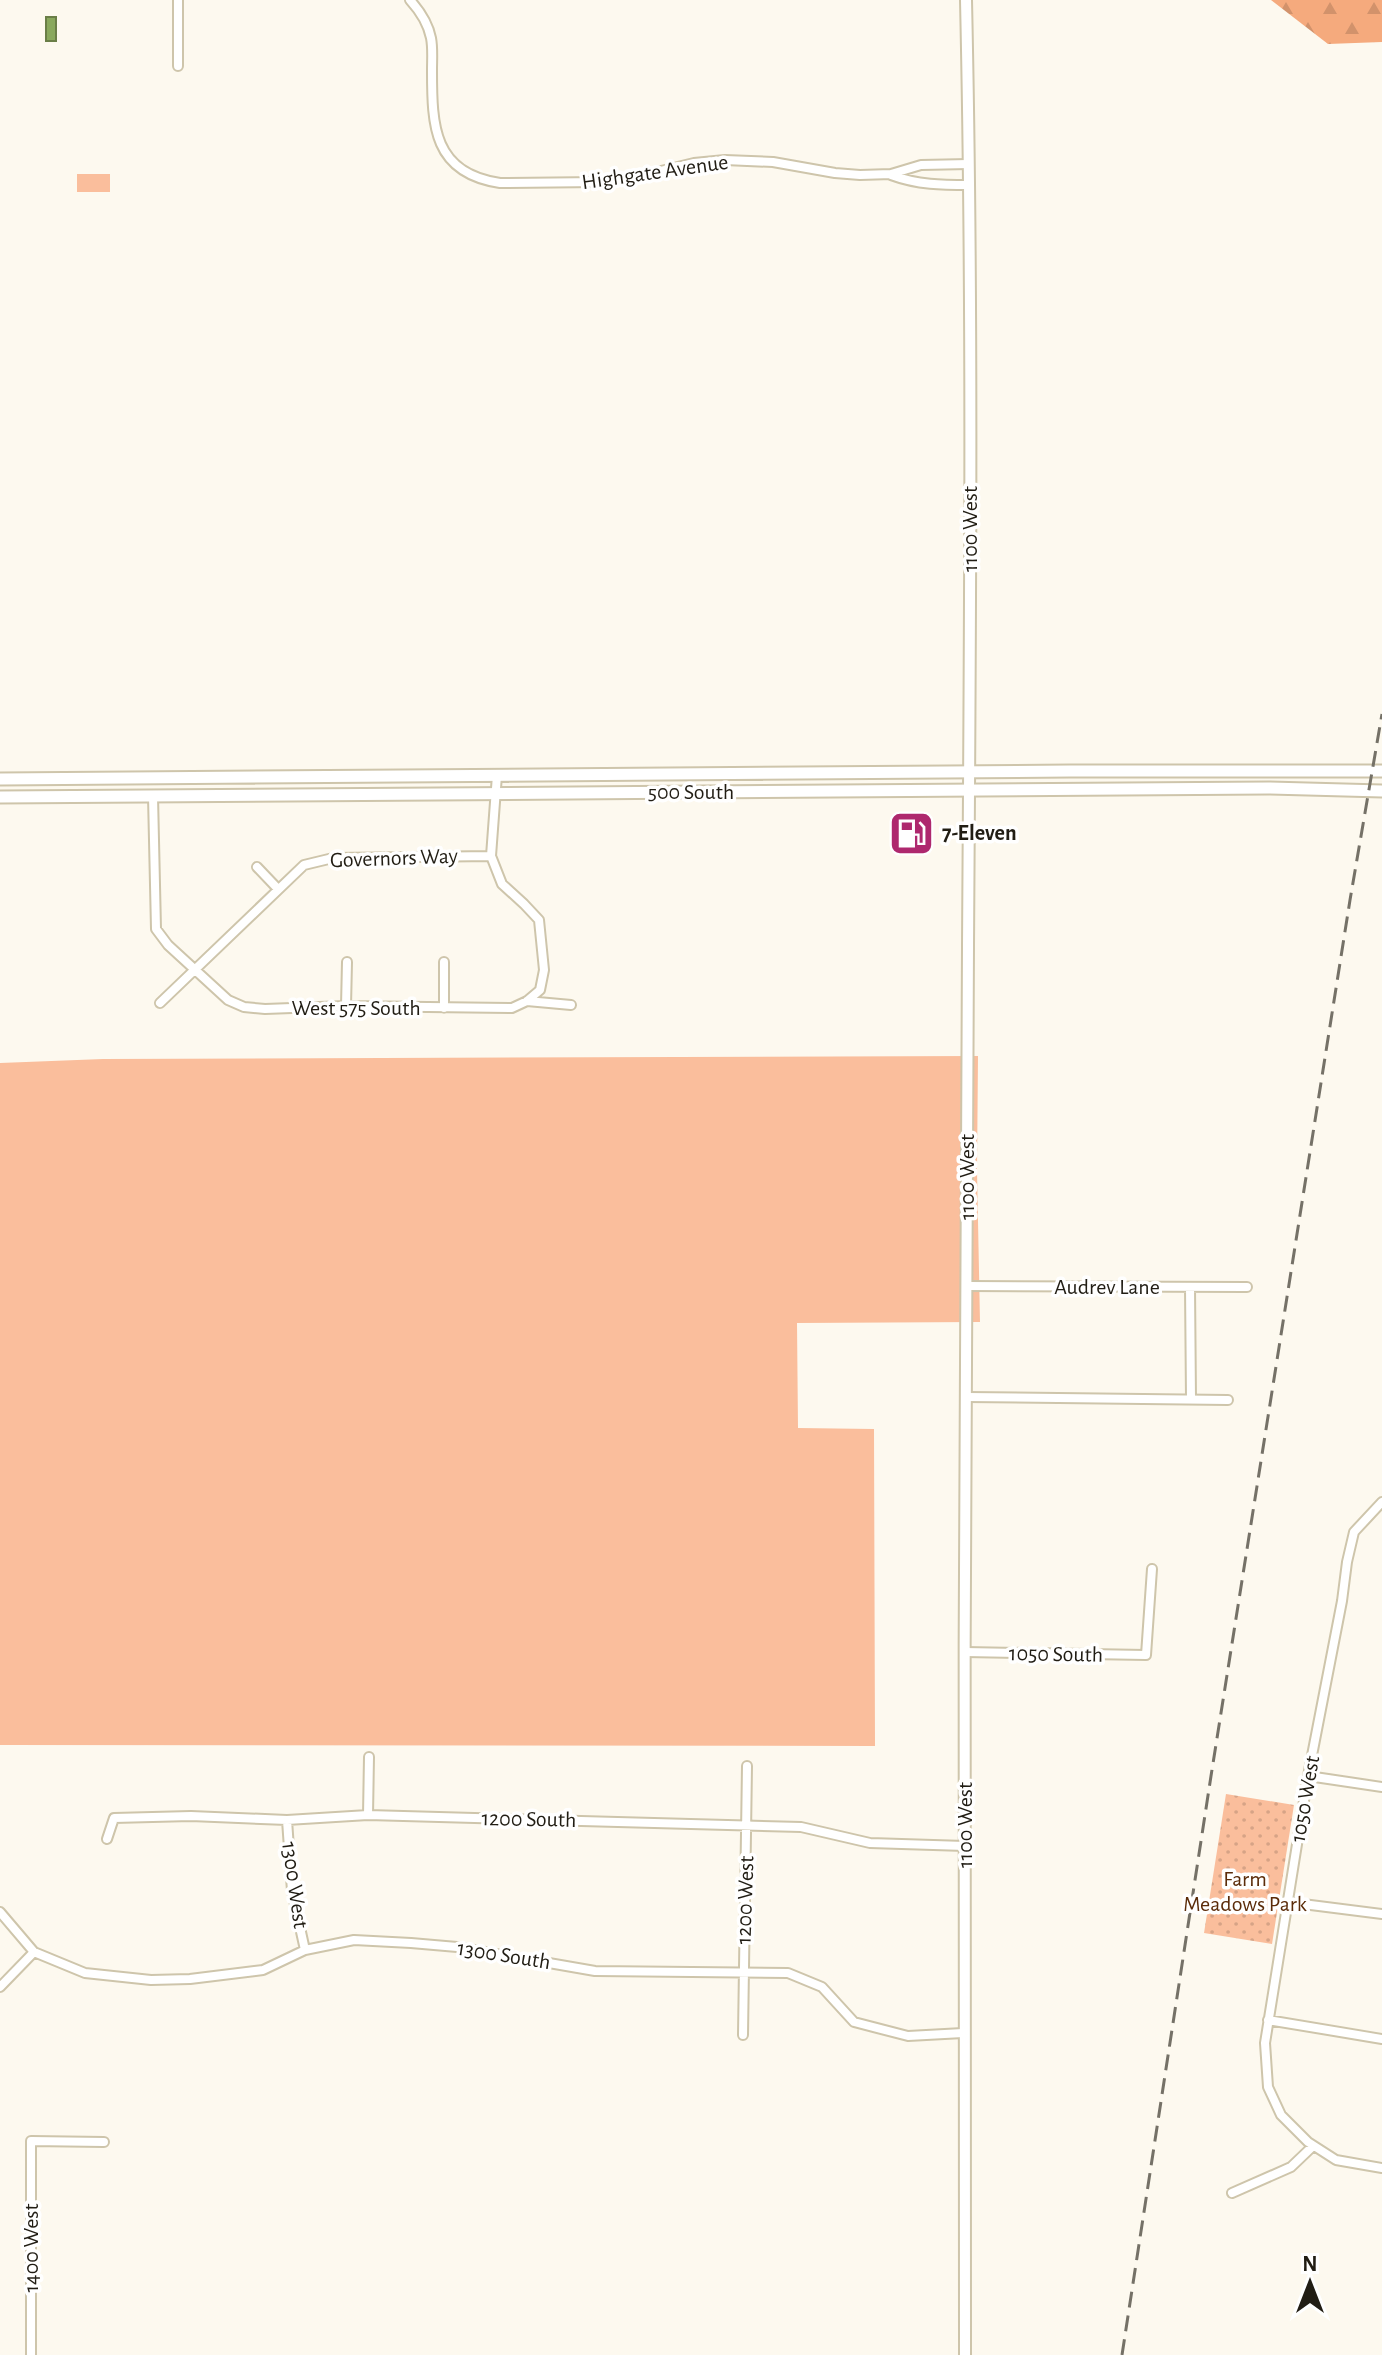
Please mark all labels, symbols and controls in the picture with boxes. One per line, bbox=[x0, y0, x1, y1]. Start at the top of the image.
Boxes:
street label: Highgate Avenue bbox=[580, 151, 730, 193]
street label: 1100 West bbox=[959, 486, 981, 572]
street label: 500 South bbox=[648, 781, 734, 803]
fuel station icon: 7-Eleven bbox=[887, 809, 935, 857]
place label: 7-Eleven bbox=[942, 822, 1017, 844]
street label: Governors Way bbox=[330, 845, 459, 871]
street label: West 575 South bbox=[291, 997, 421, 1019]
street label: 1100 West bbox=[956, 1134, 978, 1220]
street label: Audrev Lane bbox=[1054, 1276, 1160, 1298]
street label: 1050 South bbox=[1009, 1642, 1103, 1666]
street label: 1050 West bbox=[1287, 1754, 1323, 1844]
street label: 1100 West bbox=[954, 1782, 976, 1868]
street label: 1200 South bbox=[481, 1807, 577, 1831]
street label: 1300 West bbox=[278, 1840, 312, 1930]
street label: 1200 West bbox=[732, 1855, 758, 1945]
park label: Farm Meadows Park bbox=[1183, 1868, 1307, 1915]
street label: 1300 South bbox=[456, 1937, 552, 1973]
street label: 1400 West bbox=[20, 2204, 42, 2293]
north arrow bbox=[1270, 2243, 1350, 2323]
text: N bbox=[1302, 2253, 1318, 2275]

